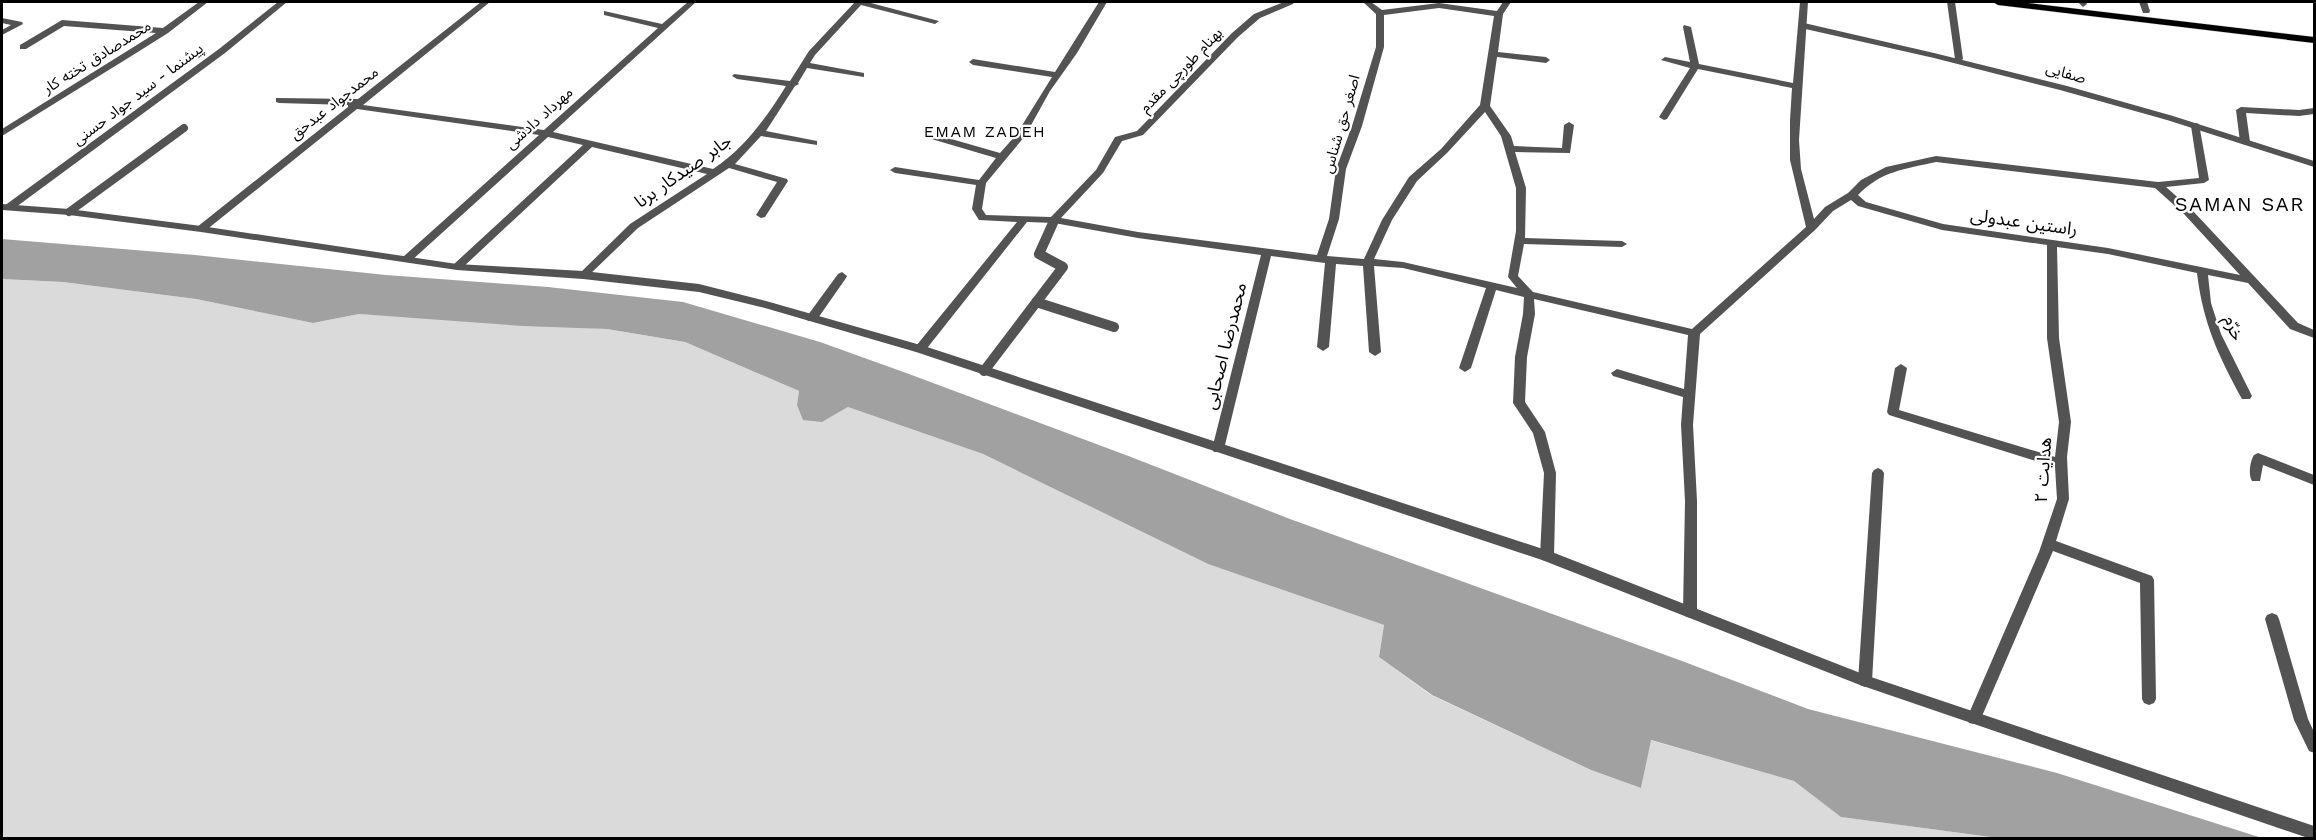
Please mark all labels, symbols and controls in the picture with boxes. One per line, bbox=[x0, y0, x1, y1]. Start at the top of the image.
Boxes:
street label: محمدصادق تخته کار bbox=[39, 17, 154, 98]
street label: بهنام طورچی مقدم bbox=[1136, 24, 1228, 118]
street label: پیشنما - سید جواد حسنی bbox=[69, 39, 208, 150]
street label: صفایی bbox=[2044, 59, 2088, 87]
street label: محمدجواد عبدحق bbox=[286, 63, 382, 144]
street label: اصغر حق شناس bbox=[1318, 73, 1365, 176]
street label: مهرداد دادشی bbox=[502, 83, 576, 153]
district label: EMAM ZADEH bbox=[924, 122, 1046, 141]
street label: جابر صیدکار برنا bbox=[630, 129, 736, 213]
district label: SAMAN SAR bbox=[2175, 192, 2305, 216]
street label: راستین عبدولی bbox=[1969, 204, 2079, 240]
street label: محمدرضا اصحابی bbox=[1199, 280, 1251, 412]
street label: خرّم bbox=[2216, 312, 2249, 345]
street label: هدایت ۲ bbox=[2030, 436, 2055, 503]

